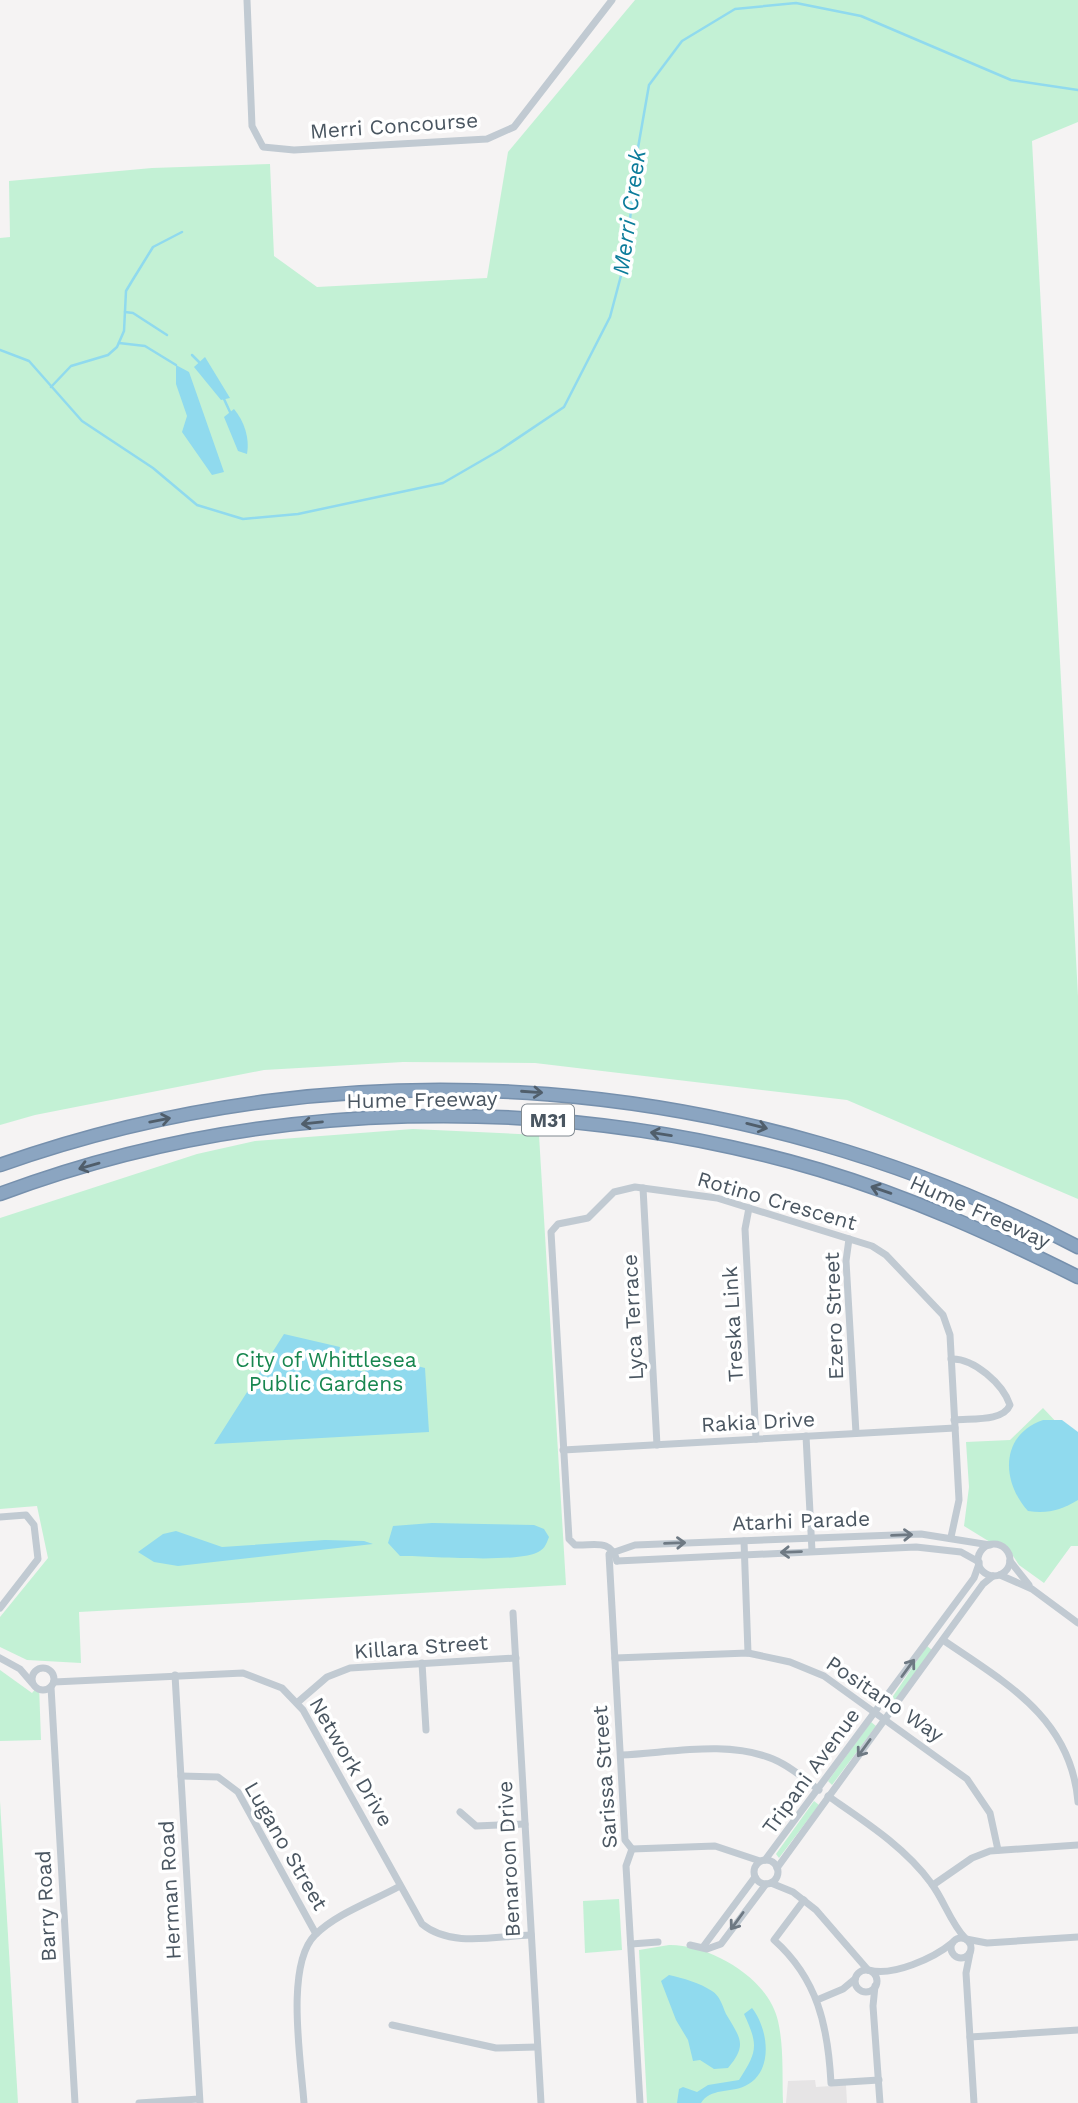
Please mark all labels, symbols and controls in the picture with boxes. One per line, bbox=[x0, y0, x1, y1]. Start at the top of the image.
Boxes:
street label: Merri Concourse bbox=[309, 107, 479, 144]
water label: Merri Creek bbox=[607, 146, 652, 277]
street label: Hume Freeway bbox=[346, 1086, 498, 1113]
one-way arrow bbox=[520, 1086, 543, 1099]
road number: M31 bbox=[522, 1104, 574, 1136]
one-way arrow bbox=[148, 1112, 171, 1126]
one-way arrow bbox=[302, 1117, 324, 1130]
one-way arrow bbox=[745, 1120, 768, 1133]
one-way arrow bbox=[650, 1127, 673, 1140]
one-way arrow bbox=[78, 1160, 100, 1173]
street label: Rotino Crescent bbox=[695, 1166, 860, 1235]
street label: Hume Freeway bbox=[906, 1169, 1054, 1254]
one-way arrow bbox=[871, 1183, 893, 1195]
street label: Ezero Street bbox=[819, 1252, 848, 1380]
street label: Lyca Terrace bbox=[617, 1253, 648, 1381]
street label: Treska Link bbox=[717, 1265, 748, 1383]
park label: City of Whittlesea Public Gardens bbox=[235, 1347, 417, 1396]
street label: Rakia Drive bbox=[700, 1406, 816, 1437]
street label: Atarhi Parade bbox=[731, 1506, 871, 1535]
one-way arrow bbox=[890, 1529, 913, 1542]
one-way arrow bbox=[663, 1536, 686, 1550]
one-way arrow bbox=[780, 1545, 803, 1558]
street label: Killara Street bbox=[353, 1629, 489, 1664]
street label: Positano Way bbox=[822, 1650, 949, 1747]
one-way arrow bbox=[901, 1659, 916, 1678]
street label: Network Drive bbox=[304, 1693, 399, 1831]
street label: Tripani Avenue bbox=[757, 1703, 865, 1839]
street label: Sarissa Street bbox=[587, 1705, 622, 1849]
one-way arrow bbox=[856, 1738, 871, 1757]
street label: Lugano Street bbox=[240, 1777, 333, 1915]
street label: Benaroon Drive bbox=[492, 1780, 525, 1938]
street label: Herman Road bbox=[153, 1820, 186, 1960]
street label: Barry Road bbox=[30, 1850, 61, 1962]
one-way arrow bbox=[730, 1911, 745, 1930]

